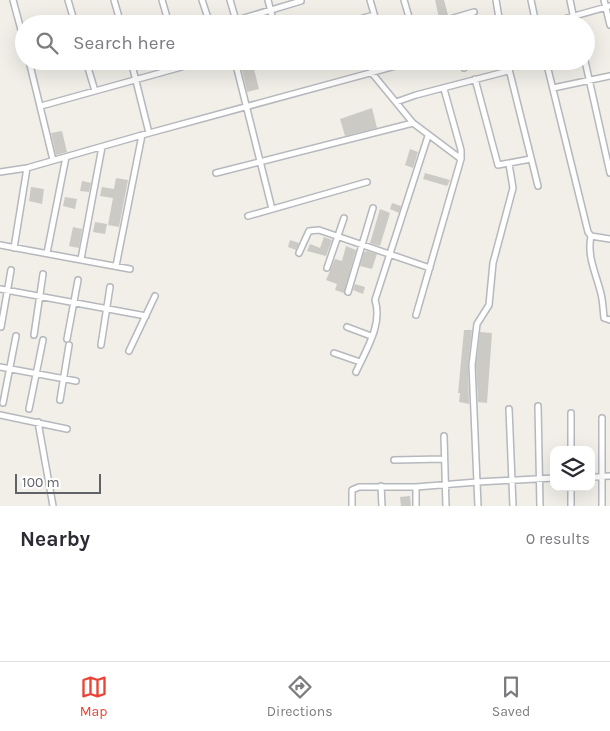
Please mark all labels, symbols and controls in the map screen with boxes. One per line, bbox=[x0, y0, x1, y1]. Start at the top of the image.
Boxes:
search box bbox=[15, 15, 595, 70]
icon: search bbox=[33, 29, 61, 57]
text: Search here bbox=[73, 32, 175, 54]
map controls bbox=[550, 446, 595, 491]
button: layers bbox=[550, 446, 595, 491]
scale bar bbox=[15, 471, 101, 494]
text: 100 m bbox=[22, 474, 60, 491]
text: Nearby bbox=[20, 527, 90, 551]
text: 0 results bbox=[526, 529, 590, 548]
tab: Map bbox=[80, 673, 108, 720]
tab: Directions bbox=[267, 673, 333, 720]
tab: Saved bbox=[492, 673, 530, 720]

